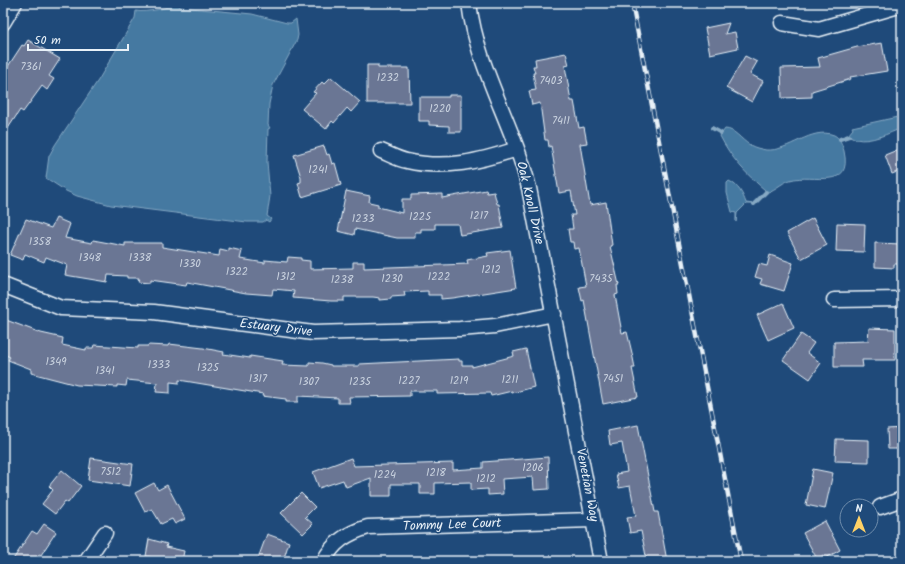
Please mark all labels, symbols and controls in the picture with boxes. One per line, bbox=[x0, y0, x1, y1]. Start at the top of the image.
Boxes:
scale bar bbox=[28, 26, 128, 52]
text: 50 m bbox=[34, 31, 61, 50]
house number: 7361 bbox=[21, 58, 41, 76]
house number: 1232 bbox=[377, 69, 399, 87]
house number: 7403 bbox=[540, 72, 562, 90]
house number: 1220 bbox=[429, 100, 451, 118]
house number: 7411 bbox=[552, 112, 570, 130]
street label: Oak Knoll Drive bbox=[510, 159, 550, 247]
house number: 1241 bbox=[308, 161, 328, 179]
house number: 1217 bbox=[470, 207, 489, 225]
house number: 1225 bbox=[409, 208, 432, 226]
house number: 1233 bbox=[352, 210, 374, 228]
house number: 1358 bbox=[29, 233, 52, 251]
house number: 1348 bbox=[79, 249, 102, 267]
house number: 1338 bbox=[129, 249, 152, 267]
house number: 1330 bbox=[179, 255, 201, 273]
house number: 1212 bbox=[481, 261, 501, 279]
house number: 1322 bbox=[226, 263, 248, 281]
house number: 1312 bbox=[276, 268, 296, 286]
house number: 1222 bbox=[428, 268, 450, 286]
house number: 1230 bbox=[381, 270, 403, 288]
house number: 7435 bbox=[589, 270, 614, 288]
house number: 1238 bbox=[331, 271, 354, 289]
street label: Estuary Drive bbox=[238, 313, 314, 343]
house number: 1349 bbox=[45, 353, 67, 371]
house number: 1333 bbox=[148, 356, 170, 374]
house number: 1325 bbox=[197, 359, 220, 377]
house number: 1341 bbox=[95, 362, 115, 380]
house number: 1317 bbox=[249, 370, 268, 388]
house number: 7451 bbox=[603, 370, 623, 388]
house number: 1211 bbox=[502, 371, 518, 389]
house number: 1227 bbox=[398, 372, 421, 390]
house number: 1219 bbox=[450, 372, 469, 390]
house number: 1307 bbox=[299, 373, 320, 391]
house number: 1235 bbox=[349, 373, 372, 391]
street label: Venetian Way bbox=[570, 447, 605, 524]
house number: 1206 bbox=[522, 459, 544, 477]
house number: 7512 bbox=[101, 463, 121, 481]
house number: 1218 bbox=[426, 464, 446, 482]
house number: 1224 bbox=[374, 466, 396, 484]
house number: 1212 bbox=[476, 470, 496, 488]
north arrow bbox=[839, 498, 879, 538]
text: N bbox=[856, 500, 863, 518]
street label: Tommy Lee Court bbox=[403, 513, 502, 537]

